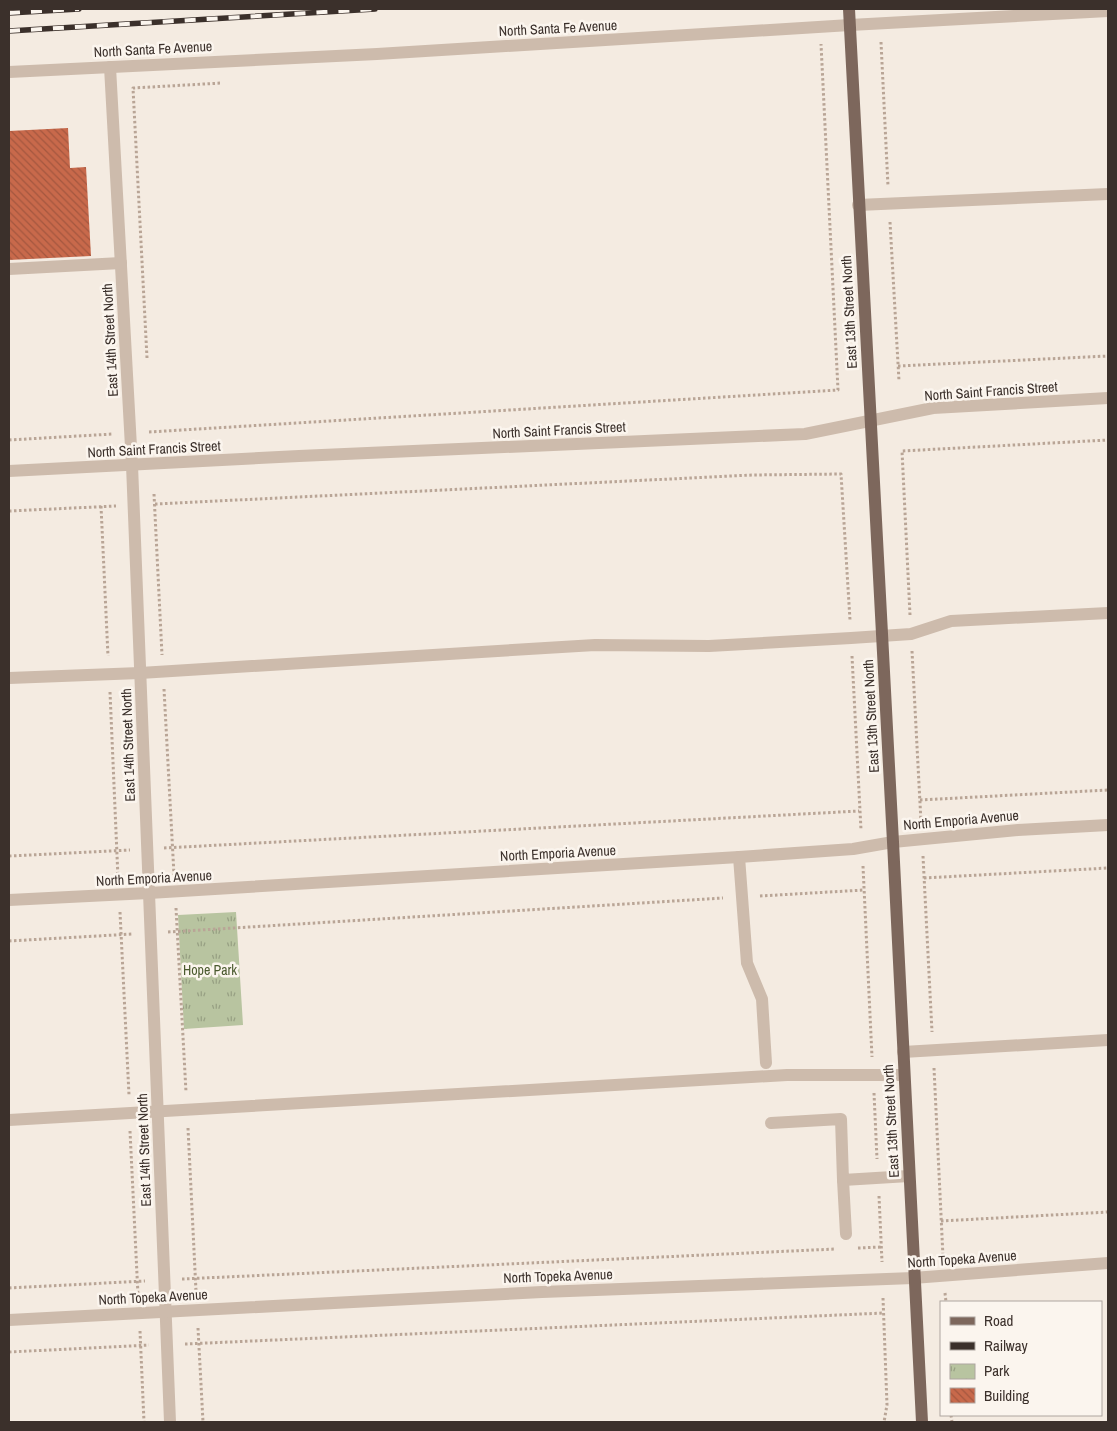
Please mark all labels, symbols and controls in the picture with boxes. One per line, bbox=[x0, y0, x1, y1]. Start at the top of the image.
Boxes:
street label: North Santa Fe Avenue bbox=[498, 16, 618, 40]
street label: North Santa Fe Avenue bbox=[93, 37, 213, 61]
street label: East 13th Street North bbox=[837, 255, 861, 369]
street label: East 14th Street North bbox=[98, 283, 122, 397]
street label: North Saint Francis Street bbox=[924, 377, 1058, 405]
street label: North Saint Francis Street bbox=[492, 418, 626, 442]
street label: North Saint Francis Street bbox=[87, 437, 221, 461]
street label: East 13th Street North bbox=[859, 659, 883, 773]
street label: East 14th Street North bbox=[117, 688, 139, 802]
street label: North Emporia Avenue bbox=[902, 806, 1020, 834]
street label: North Emporia Avenue bbox=[500, 841, 616, 865]
street label: North Emporia Avenue bbox=[96, 866, 212, 890]
park label: Hope Park bbox=[183, 961, 237, 979]
street label: East 13th Street North bbox=[879, 1064, 903, 1178]
street label: East 14th Street North bbox=[133, 1093, 155, 1207]
street label: North Topeka Avenue bbox=[907, 1246, 1017, 1272]
street label: North Topeka Avenue bbox=[503, 1265, 613, 1287]
street label: North Topeka Avenue bbox=[98, 1285, 208, 1309]
legend bbox=[940, 1301, 1102, 1416]
text: Road bbox=[984, 1310, 1013, 1331]
text: Railway bbox=[984, 1335, 1029, 1356]
text: Park bbox=[984, 1360, 1010, 1381]
text: Building bbox=[984, 1385, 1029, 1406]

